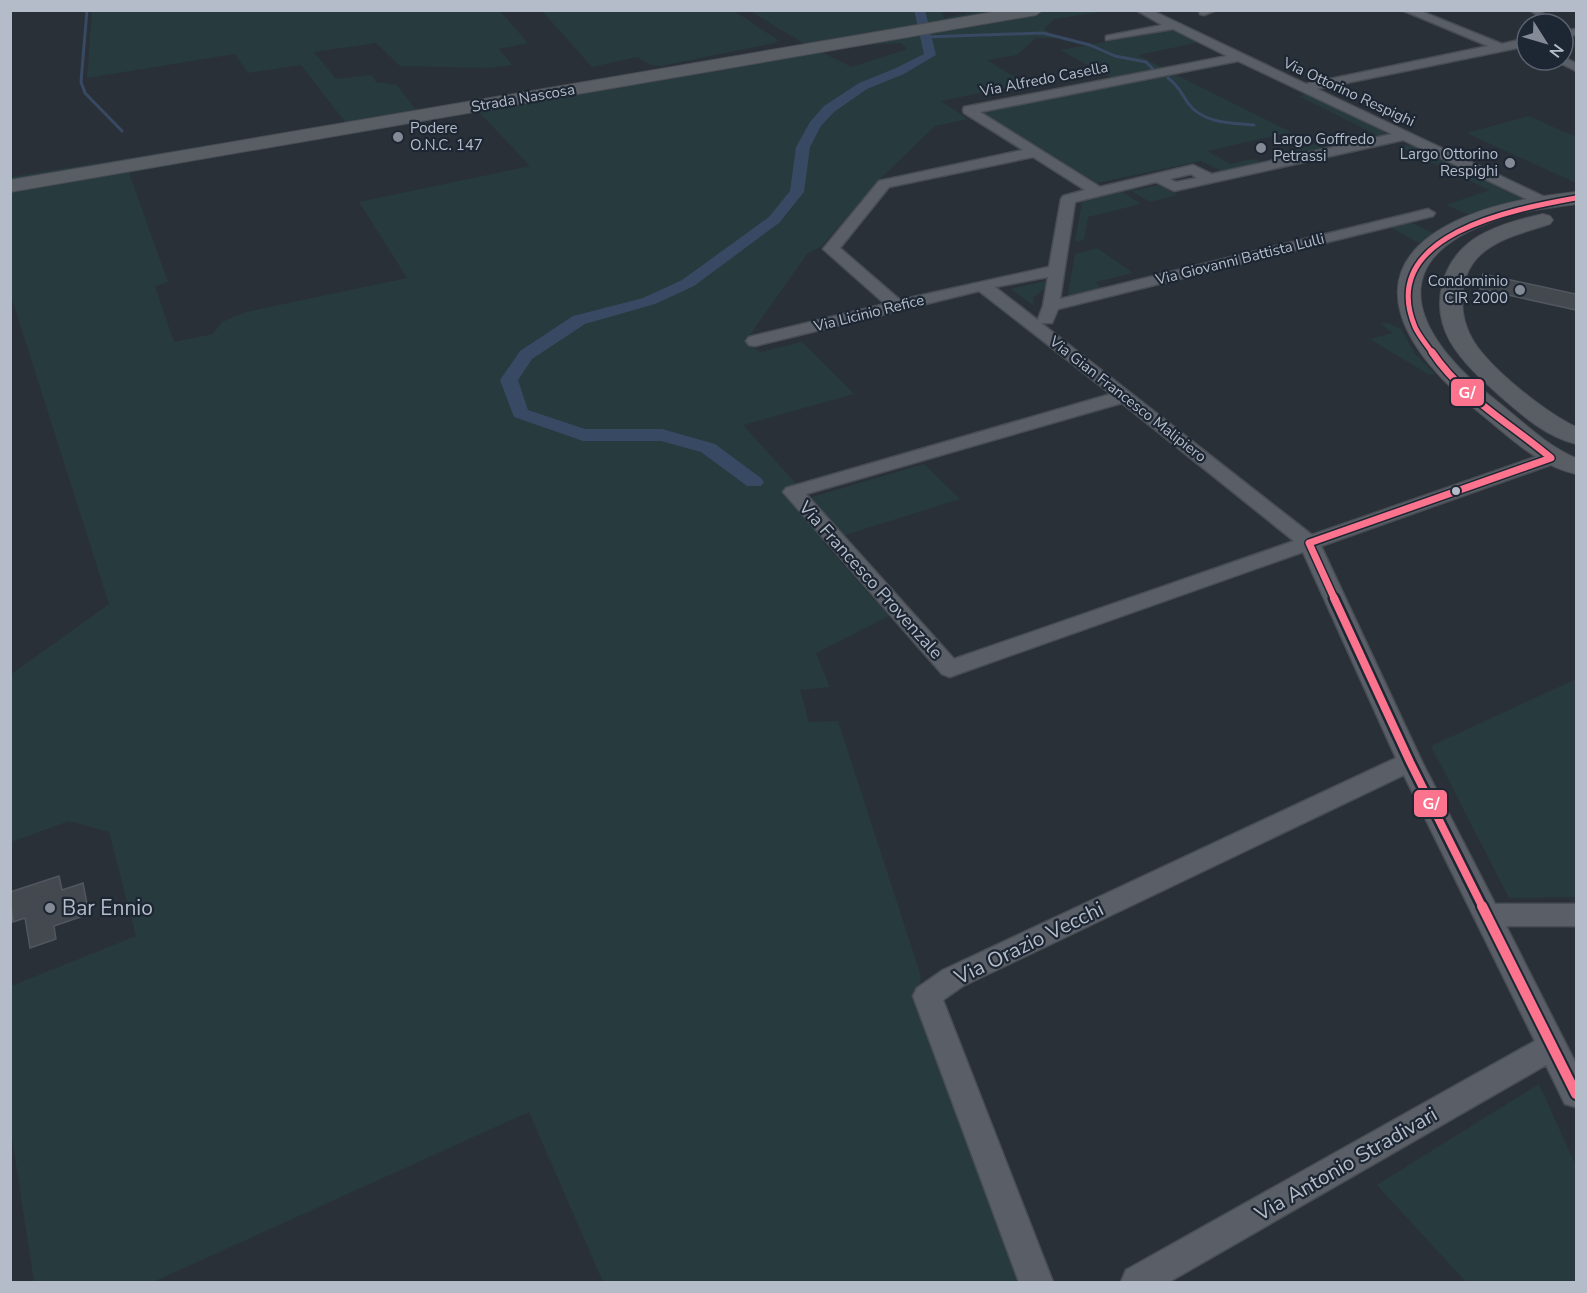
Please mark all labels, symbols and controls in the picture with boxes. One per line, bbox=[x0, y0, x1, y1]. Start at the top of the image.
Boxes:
north arrow bbox=[1515, 12, 1575, 72]
text: N bbox=[1544, 39, 1569, 62]
street label: Via Ottorino Respighi bbox=[1279, 52, 1418, 131]
street label: Via Alfredo Casella bbox=[977, 57, 1110, 101]
street label: Strada Nascosa bbox=[470, 79, 576, 117]
place label: Podere O.N.C. 147 bbox=[410, 118, 483, 155]
place label: Largo Goffredo Petrassi bbox=[1273, 129, 1375, 166]
marker: Podere O.N.C. 147 bbox=[391, 130, 405, 144]
marker: Largo Goffredo Petrassi bbox=[1254, 141, 1268, 155]
place label: Largo Ottorino Respighi bbox=[1400, 144, 1498, 181]
marker: Largo Ottorino Respighi bbox=[1503, 156, 1517, 170]
street label: Via Giovanni Battista Lulli bbox=[1153, 228, 1326, 290]
place label: Condominio CIR 2000 bbox=[1428, 271, 1508, 308]
marker: Condominio CIR 2000 bbox=[1513, 283, 1527, 297]
street label: Via Licinio Refice bbox=[811, 290, 926, 337]
street label: Via Gian Francesco Malipiero bbox=[1045, 331, 1210, 466]
line badge: G/ bbox=[1450, 378, 1485, 407]
text: G/ bbox=[1459, 382, 1476, 404]
unlabelled marker bbox=[1450, 485, 1462, 497]
street label: Via Francesco Provenzale bbox=[793, 495, 948, 664]
line badge: G/ bbox=[1413, 789, 1448, 818]
text: G/ bbox=[1423, 793, 1440, 815]
place label: Bar Ennio bbox=[62, 894, 153, 922]
street label: Via Orazio Vecchi bbox=[949, 895, 1108, 992]
marker: Bar Ennio bbox=[43, 901, 57, 915]
street label: Via Antonio Stradivari bbox=[1249, 1100, 1442, 1228]

